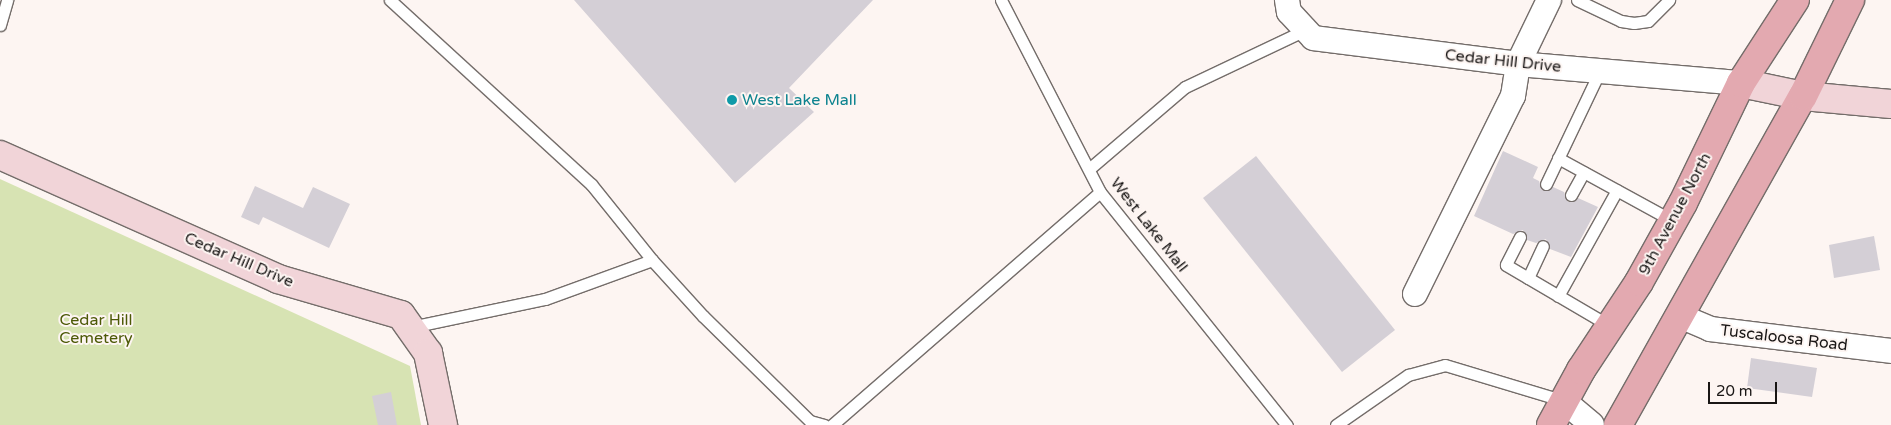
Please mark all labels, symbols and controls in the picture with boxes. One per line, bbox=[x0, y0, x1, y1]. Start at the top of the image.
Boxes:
street label: Cedar Hill Drive bbox=[1444, 45, 1562, 77]
place label: West Lake Mall bbox=[742, 90, 857, 110]
marker: West Lake Mall bbox=[726, 94, 738, 106]
street label: 9th Avenue North bbox=[1635, 150, 1715, 278]
street label: West Lake Mall bbox=[1106, 174, 1192, 276]
street label: Cedar Hill Drive bbox=[182, 228, 296, 292]
park label: Cedar Hill Cemetery bbox=[59, 310, 133, 348]
street label: Tuscaloosa Road bbox=[1719, 321, 1849, 355]
scale bar bbox=[1711, 372, 1780, 404]
text: 20 m bbox=[1716, 382, 1753, 400]

